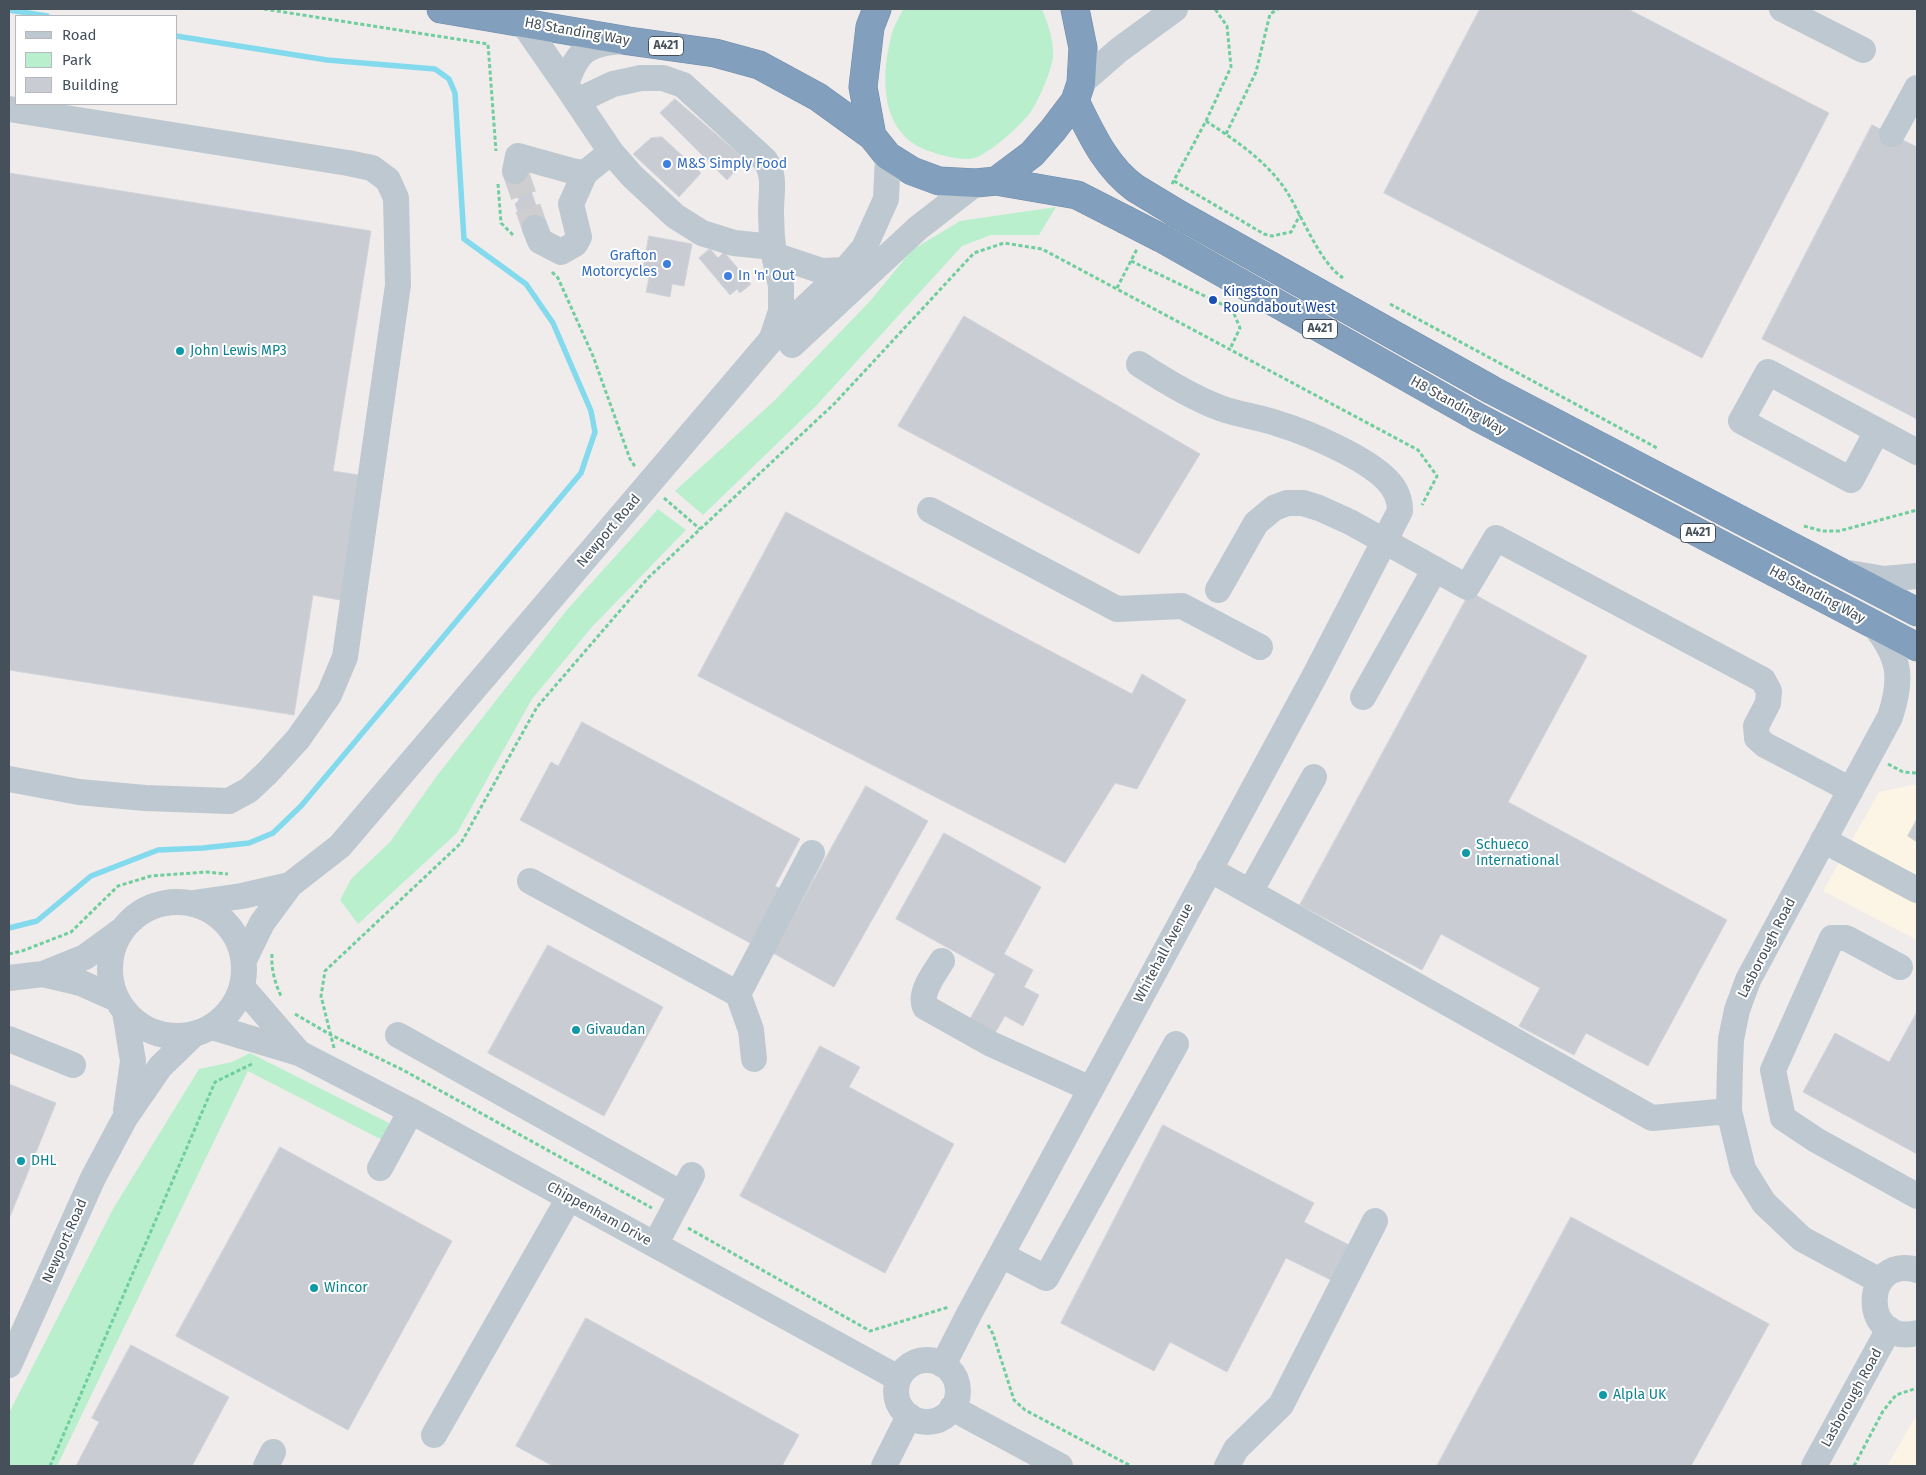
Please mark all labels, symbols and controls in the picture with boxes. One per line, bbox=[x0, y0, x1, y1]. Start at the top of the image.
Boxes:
street label: H8 Standing Way bbox=[523, 14, 631, 50]
legend bbox=[15, 15, 178, 105]
text: Road bbox=[62, 26, 97, 44]
road number: A421 bbox=[648, 36, 684, 56]
text: Park bbox=[62, 51, 92, 69]
text: Building bbox=[62, 76, 118, 94]
place label: M&S Simply Food bbox=[677, 156, 787, 172]
marker: M&S Simply Food bbox=[661, 158, 673, 170]
place label: Grafton Motorcycles bbox=[582, 248, 657, 280]
marker: Grafton Motorcycles bbox=[661, 258, 673, 270]
place label: In 'n' Out bbox=[738, 268, 795, 284]
marker: In 'n' Out bbox=[722, 270, 734, 282]
place label: Kingston Roundabout West bbox=[1223, 284, 1336, 316]
marker: Kingston Roundabout West bbox=[1207, 294, 1219, 306]
road number: A421 bbox=[1302, 320, 1338, 338]
place label: John Lewis MP3 bbox=[190, 343, 287, 359]
marker: John Lewis MP3 bbox=[174, 345, 186, 357]
street label: H8 Standing Way bbox=[1407, 373, 1509, 439]
street label: Newport Road bbox=[574, 491, 644, 571]
road number: A421 bbox=[1680, 524, 1716, 542]
street label: H8 Standing Way bbox=[1766, 563, 1868, 627]
place label: Schueco International bbox=[1476, 837, 1559, 870]
marker: Schueco International bbox=[1460, 847, 1472, 859]
street label: Lasborough Road bbox=[1735, 895, 1799, 1001]
street label: Whitehall Avenue bbox=[1131, 900, 1197, 1006]
place label: Givaudan bbox=[586, 1022, 645, 1038]
marker: Givaudan bbox=[570, 1024, 582, 1036]
place label: DHL bbox=[31, 1153, 57, 1169]
marker: DHL bbox=[15, 1155, 27, 1167]
street label: Chippenham Drive bbox=[544, 1178, 654, 1250]
street label: Newport Road bbox=[39, 1196, 91, 1286]
place label: Wincor bbox=[324, 1280, 368, 1296]
marker: Wincor bbox=[308, 1282, 320, 1294]
street label: Lasborough Road bbox=[1818, 1346, 1886, 1450]
place label: Alpla UK bbox=[1613, 1387, 1666, 1403]
marker: Alpla UK bbox=[1597, 1389, 1609, 1401]

